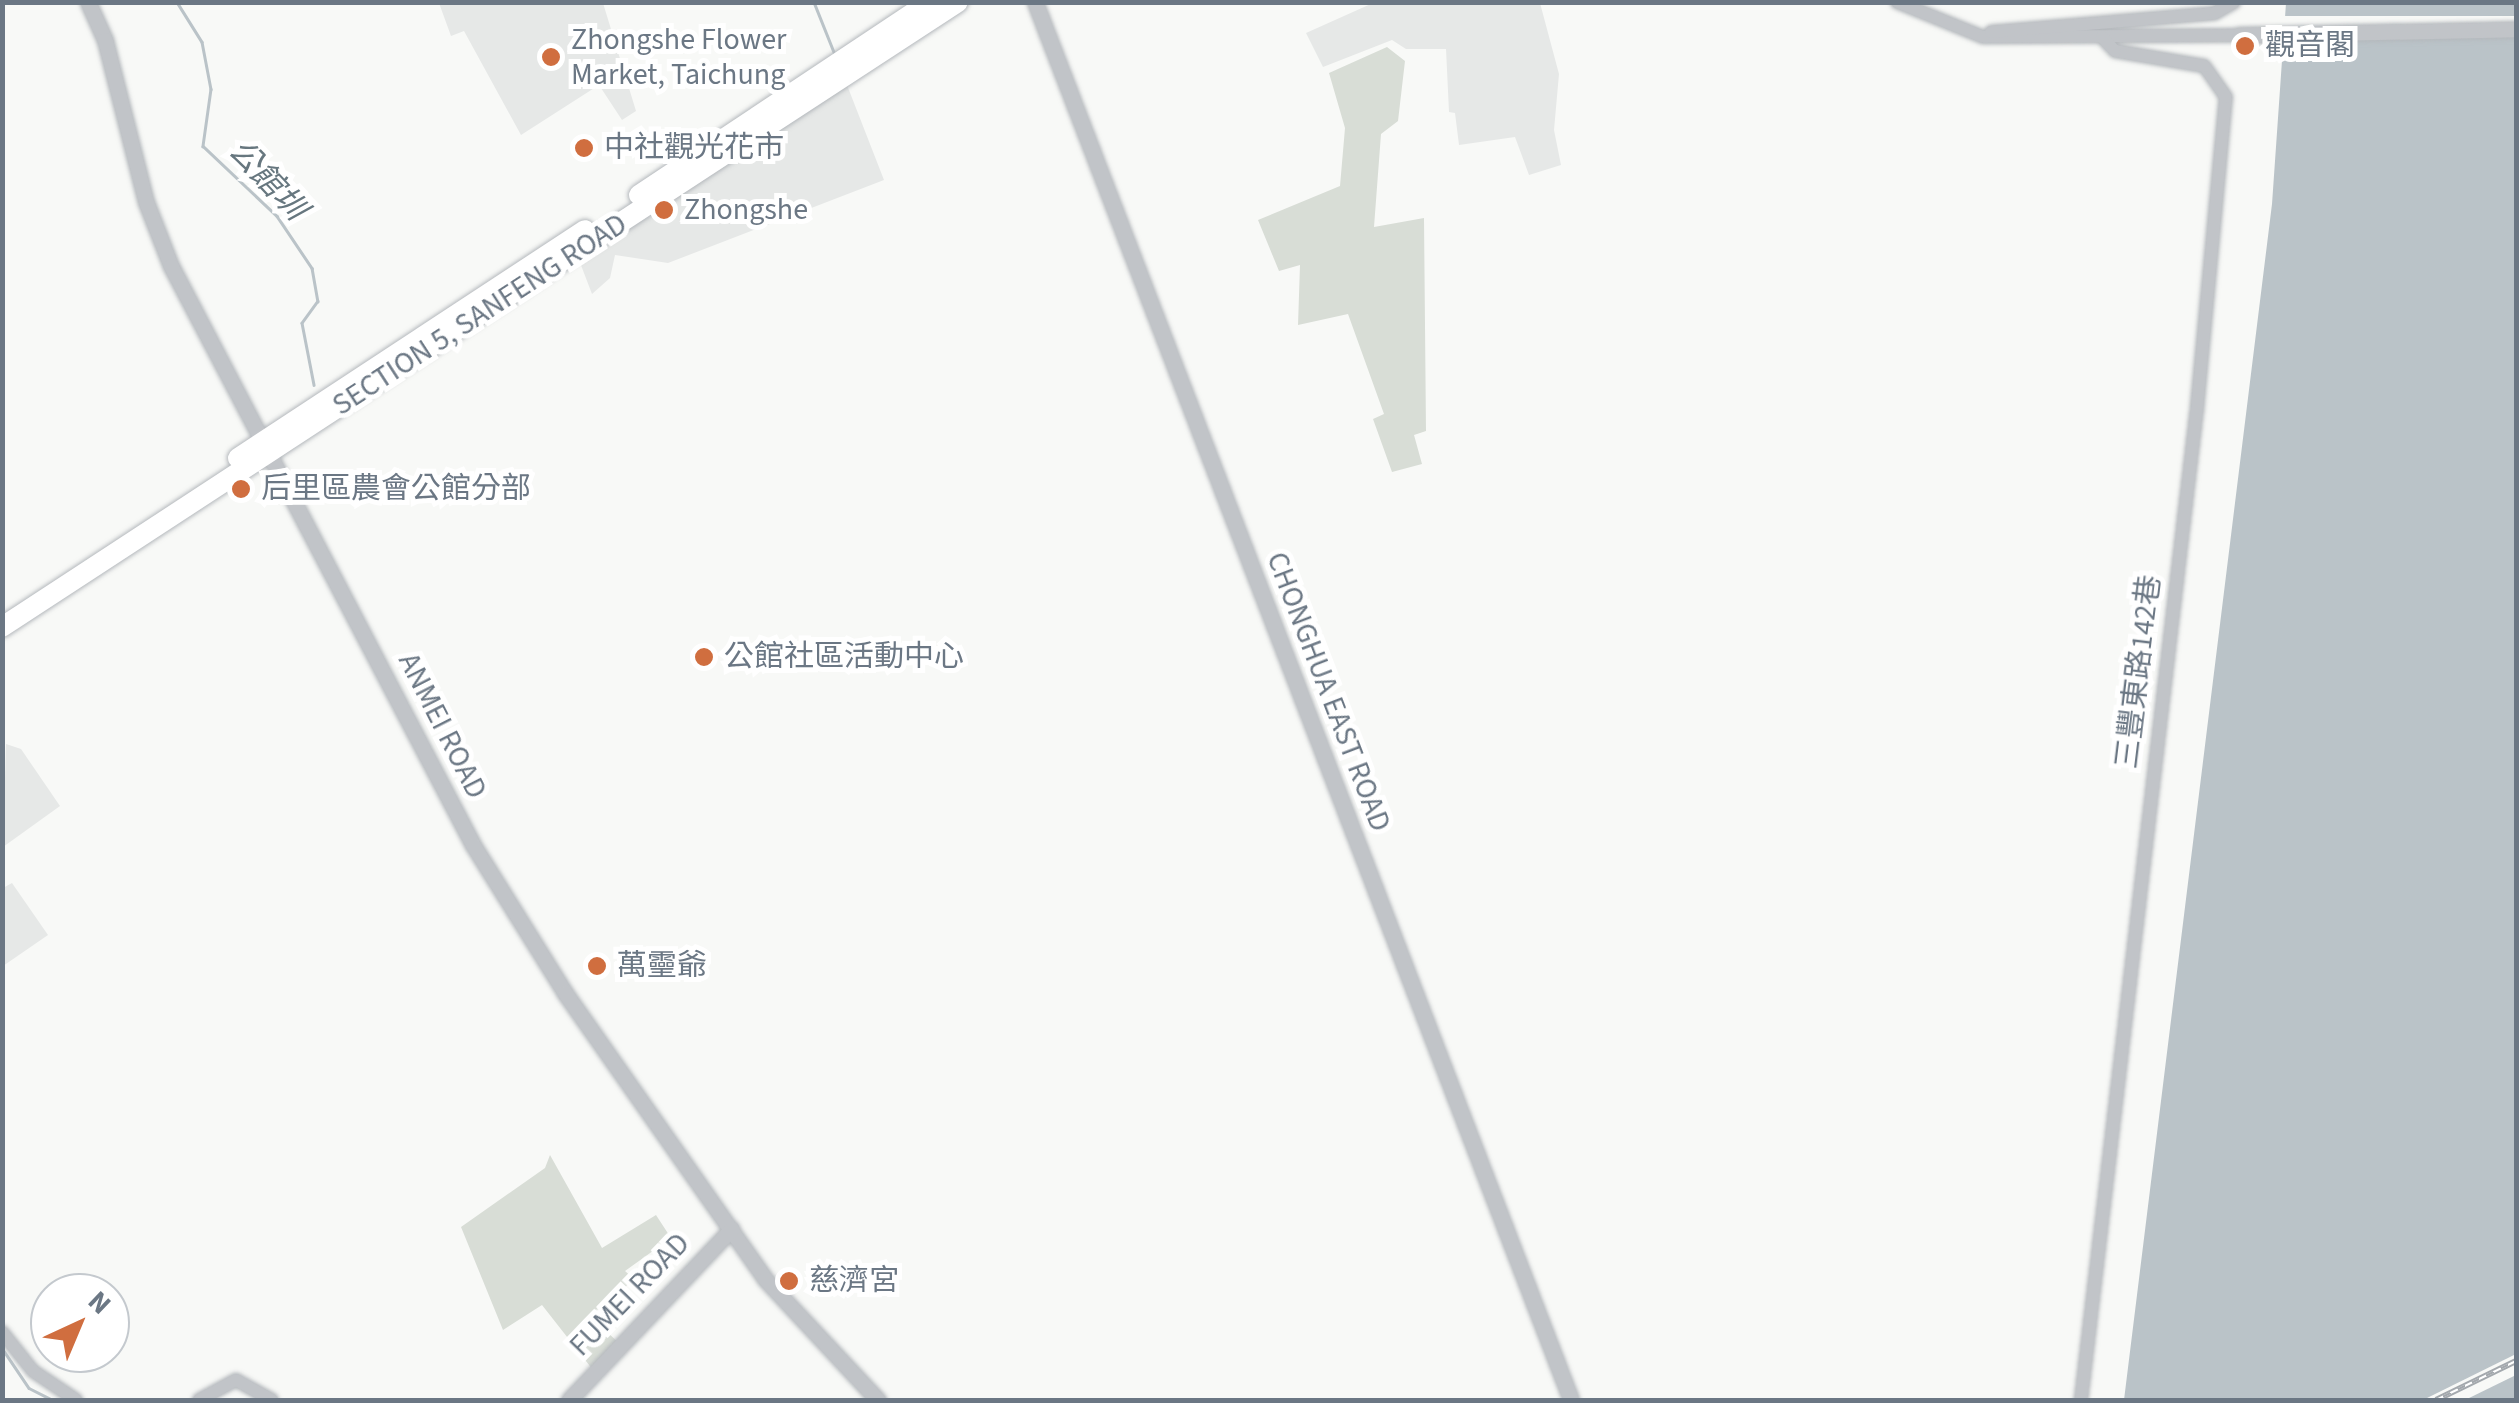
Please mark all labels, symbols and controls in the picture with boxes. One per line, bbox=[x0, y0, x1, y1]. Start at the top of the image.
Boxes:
place label: Zhongshe Flower Market, Taichung bbox=[571, 22, 786, 92]
place label: 觀音閣 bbox=[2265, 28, 2355, 64]
marker: 觀音閣 bbox=[2234, 35, 2256, 57]
marker: Zhongshe Flower Market, Taichung bbox=[540, 46, 562, 68]
place label: 中社觀光花市 bbox=[604, 130, 784, 166]
water label: 公館圳 bbox=[220, 132, 314, 228]
marker: 中社觀光花市 bbox=[573, 137, 595, 159]
place label: Zhongshe bbox=[684, 192, 808, 228]
marker: Zhongshe bbox=[653, 199, 675, 221]
street label: SECTION 5, SANFENG ROAD bbox=[326, 206, 634, 424]
place label: 后里區農會公館分部 bbox=[261, 471, 531, 507]
marker: 后里區農會公館分部 bbox=[230, 478, 252, 500]
street label: CHONGHUA EAST ROAD bbox=[1258, 547, 1398, 837]
street label: 三豐東路142巷 bbox=[2109, 573, 2169, 771]
place label: 公館社區活動中心 bbox=[724, 639, 964, 675]
marker: 公館社區活動中心 bbox=[693, 646, 715, 668]
street label: ANMEI ROAD bbox=[390, 647, 494, 805]
place label: 萬𤫊爺 bbox=[617, 948, 707, 984]
marker: 萬𤫊爺 bbox=[586, 955, 608, 977]
street label: FUMEI ROAD bbox=[562, 1226, 698, 1364]
place label: 慈濟宮 bbox=[809, 1263, 899, 1299]
marker: 慈濟宮 bbox=[778, 1270, 800, 1292]
north arrow bbox=[30, 1273, 130, 1373]
text: N bbox=[79, 1282, 120, 1324]

